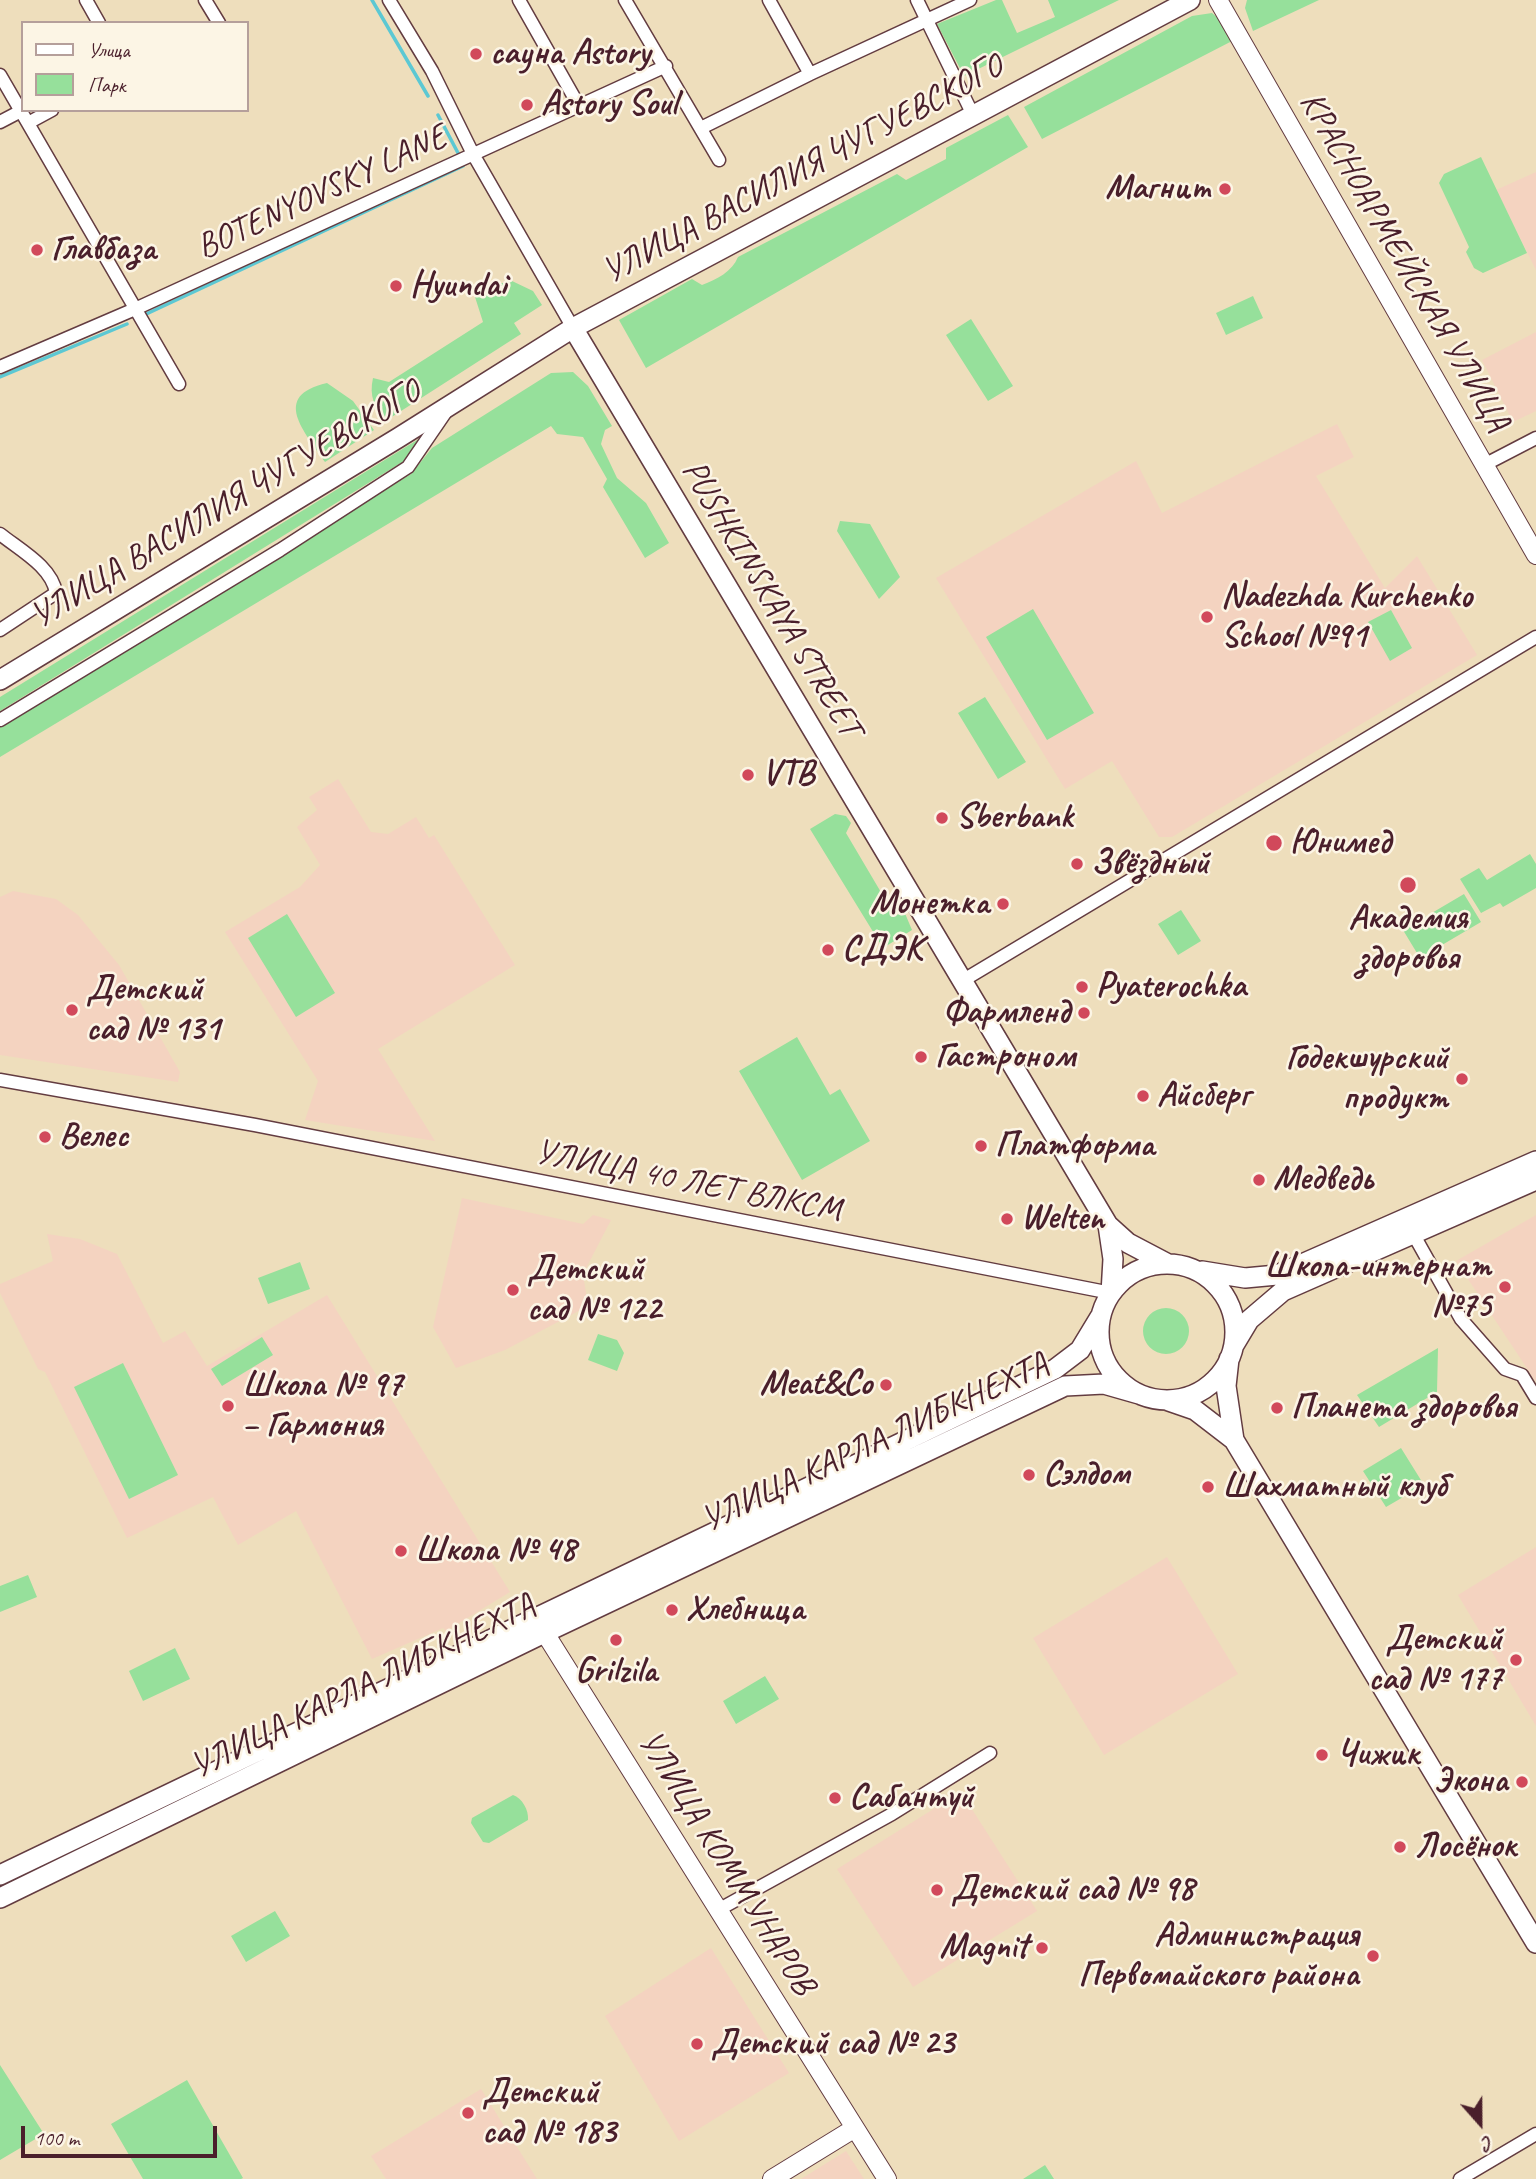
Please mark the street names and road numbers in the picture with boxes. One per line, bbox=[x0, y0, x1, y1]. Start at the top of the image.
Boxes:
street label: УЛИЦА ВАСИЛИЯ ЧУГУЕВСКОГО bbox=[596, 46, 1010, 294]
street label: КРАСНОАРМЕЙСКАЯ УЛИЦА bbox=[1290, 85, 1518, 439]
street label: BOTENYOVSKY LANE bbox=[190, 117, 454, 269]
street label: УЛИЦА ВАСИЛИЯ ЧУГУЕВСКОГО bbox=[23, 372, 429, 638]
street label: PUSHKINSKAYA STREET bbox=[672, 453, 870, 745]
street label: УЛИЦА 40 ЛЕТ ВЛКСМ bbox=[531, 1132, 845, 1232]
street label: УЛИЦА КАРЛА ЛИБКНЕХТА bbox=[695, 1344, 1055, 1542]
street label: УЛИЦА КАРЛА ЛИБКНЕХТА bbox=[184, 1585, 542, 1789]
street label: УЛИЦА КОММУНАРОВ bbox=[628, 1724, 824, 2002]

